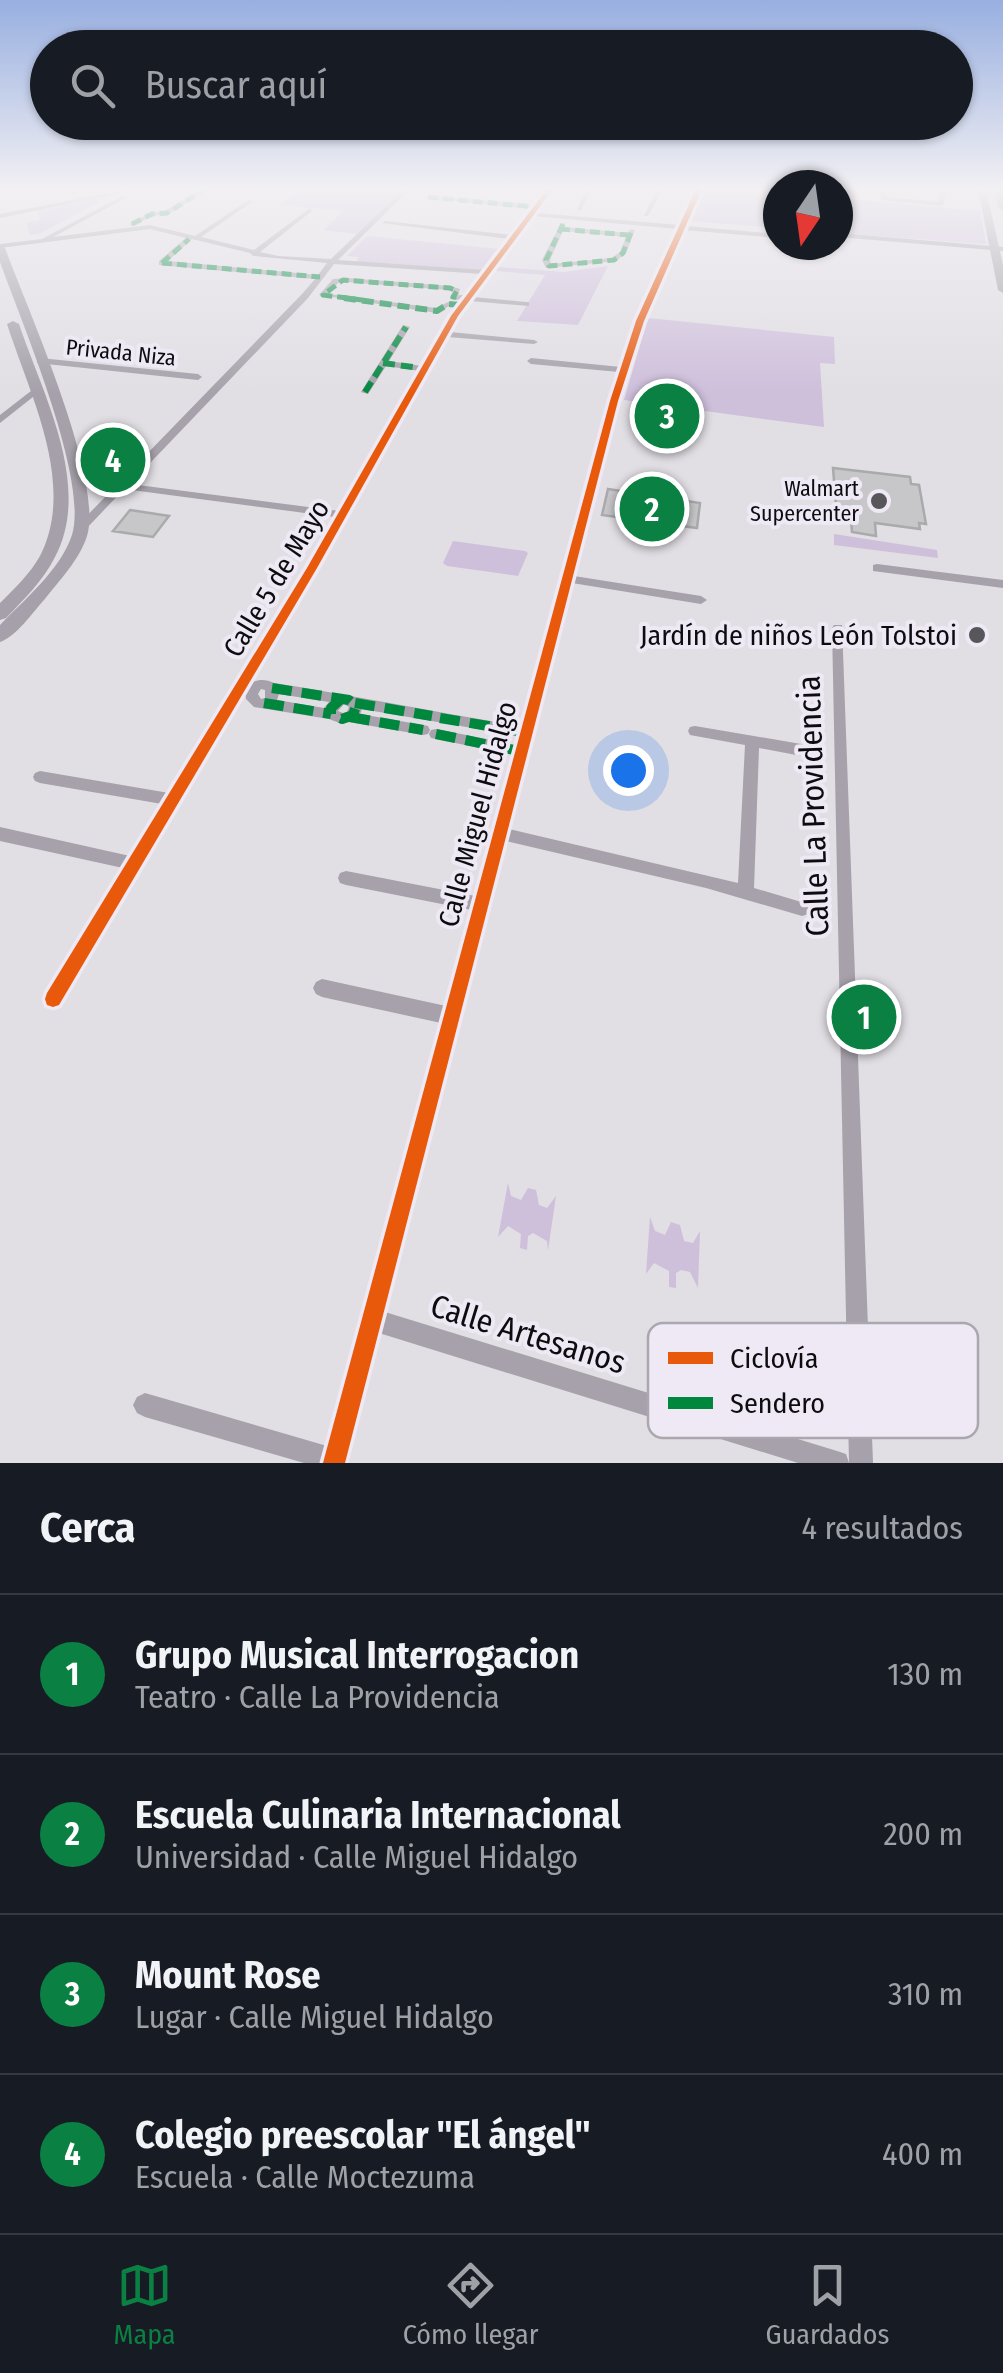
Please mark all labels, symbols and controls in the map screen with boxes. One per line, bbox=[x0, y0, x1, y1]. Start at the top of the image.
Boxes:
search box bbox=[30, 30, 973, 140]
icon: search bbox=[65, 58, 120, 113]
text: Buscar aquí bbox=[145, 62, 327, 108]
north arrow bbox=[763, 170, 853, 260]
street label: Privada Niza bbox=[65, 333, 177, 372]
pin: 3 bbox=[634, 378, 700, 454]
pin: 4 bbox=[80, 422, 146, 498]
pin: 2 bbox=[620, 472, 684, 546]
place label: Walmart Supercenter bbox=[750, 475, 860, 527]
marker: Walmart Supercenter bbox=[868, 490, 890, 512]
street label: Calle 5 de Mayo bbox=[217, 494, 336, 663]
place label: Jardín de niños León Tolstoi bbox=[640, 619, 957, 652]
marker: Jardín de niños León Tolstoi bbox=[966, 624, 988, 646]
street label: Calle La Providencia bbox=[789, 675, 837, 937]
street label: Calle Miguel Hidalgo bbox=[432, 698, 523, 930]
your location bbox=[603, 745, 654, 796]
pin: 1 bbox=[832, 980, 896, 1054]
street label: Calle Artesanos bbox=[426, 1286, 630, 1382]
legend bbox=[648, 1323, 978, 1438]
text: Ciclovía bbox=[730, 1342, 818, 1375]
text: Sendero bbox=[730, 1387, 825, 1420]
text: Cerca bbox=[40, 1503, 135, 1553]
text: 4 resultados bbox=[801, 1509, 963, 1547]
text: Grupo Musical Interrogacion bbox=[135, 1632, 579, 1678]
text: 1 bbox=[66, 1655, 79, 1693]
text: 130 m bbox=[887, 1655, 963, 1693]
text: Teatro · Calle La Providencia bbox=[135, 1678, 500, 1716]
text: Escuela Culinaria Internacional bbox=[135, 1792, 621, 1838]
text: 2 bbox=[65, 1815, 80, 1853]
text: 200 m bbox=[883, 1815, 963, 1853]
text: Universidad · Calle Miguel Hidalgo bbox=[135, 1838, 578, 1876]
text: Mount Rose bbox=[135, 1952, 321, 1998]
text: 3 bbox=[65, 1975, 80, 2013]
text: 310 m bbox=[888, 1975, 963, 2013]
text: Lugar · Calle Miguel Hidalgo bbox=[135, 1998, 494, 2036]
text: Colegio preescolar "El ángel" bbox=[135, 2112, 591, 2158]
text: 4 bbox=[64, 2135, 81, 2173]
text: 400 m bbox=[882, 2135, 963, 2173]
text: Escuela · Calle Moctezuma bbox=[135, 2158, 475, 2196]
tab: Mapa bbox=[114, 2258, 176, 2351]
tab: Cómo llegar bbox=[403, 2258, 539, 2351]
tab: Guardados bbox=[766, 2258, 889, 2351]

